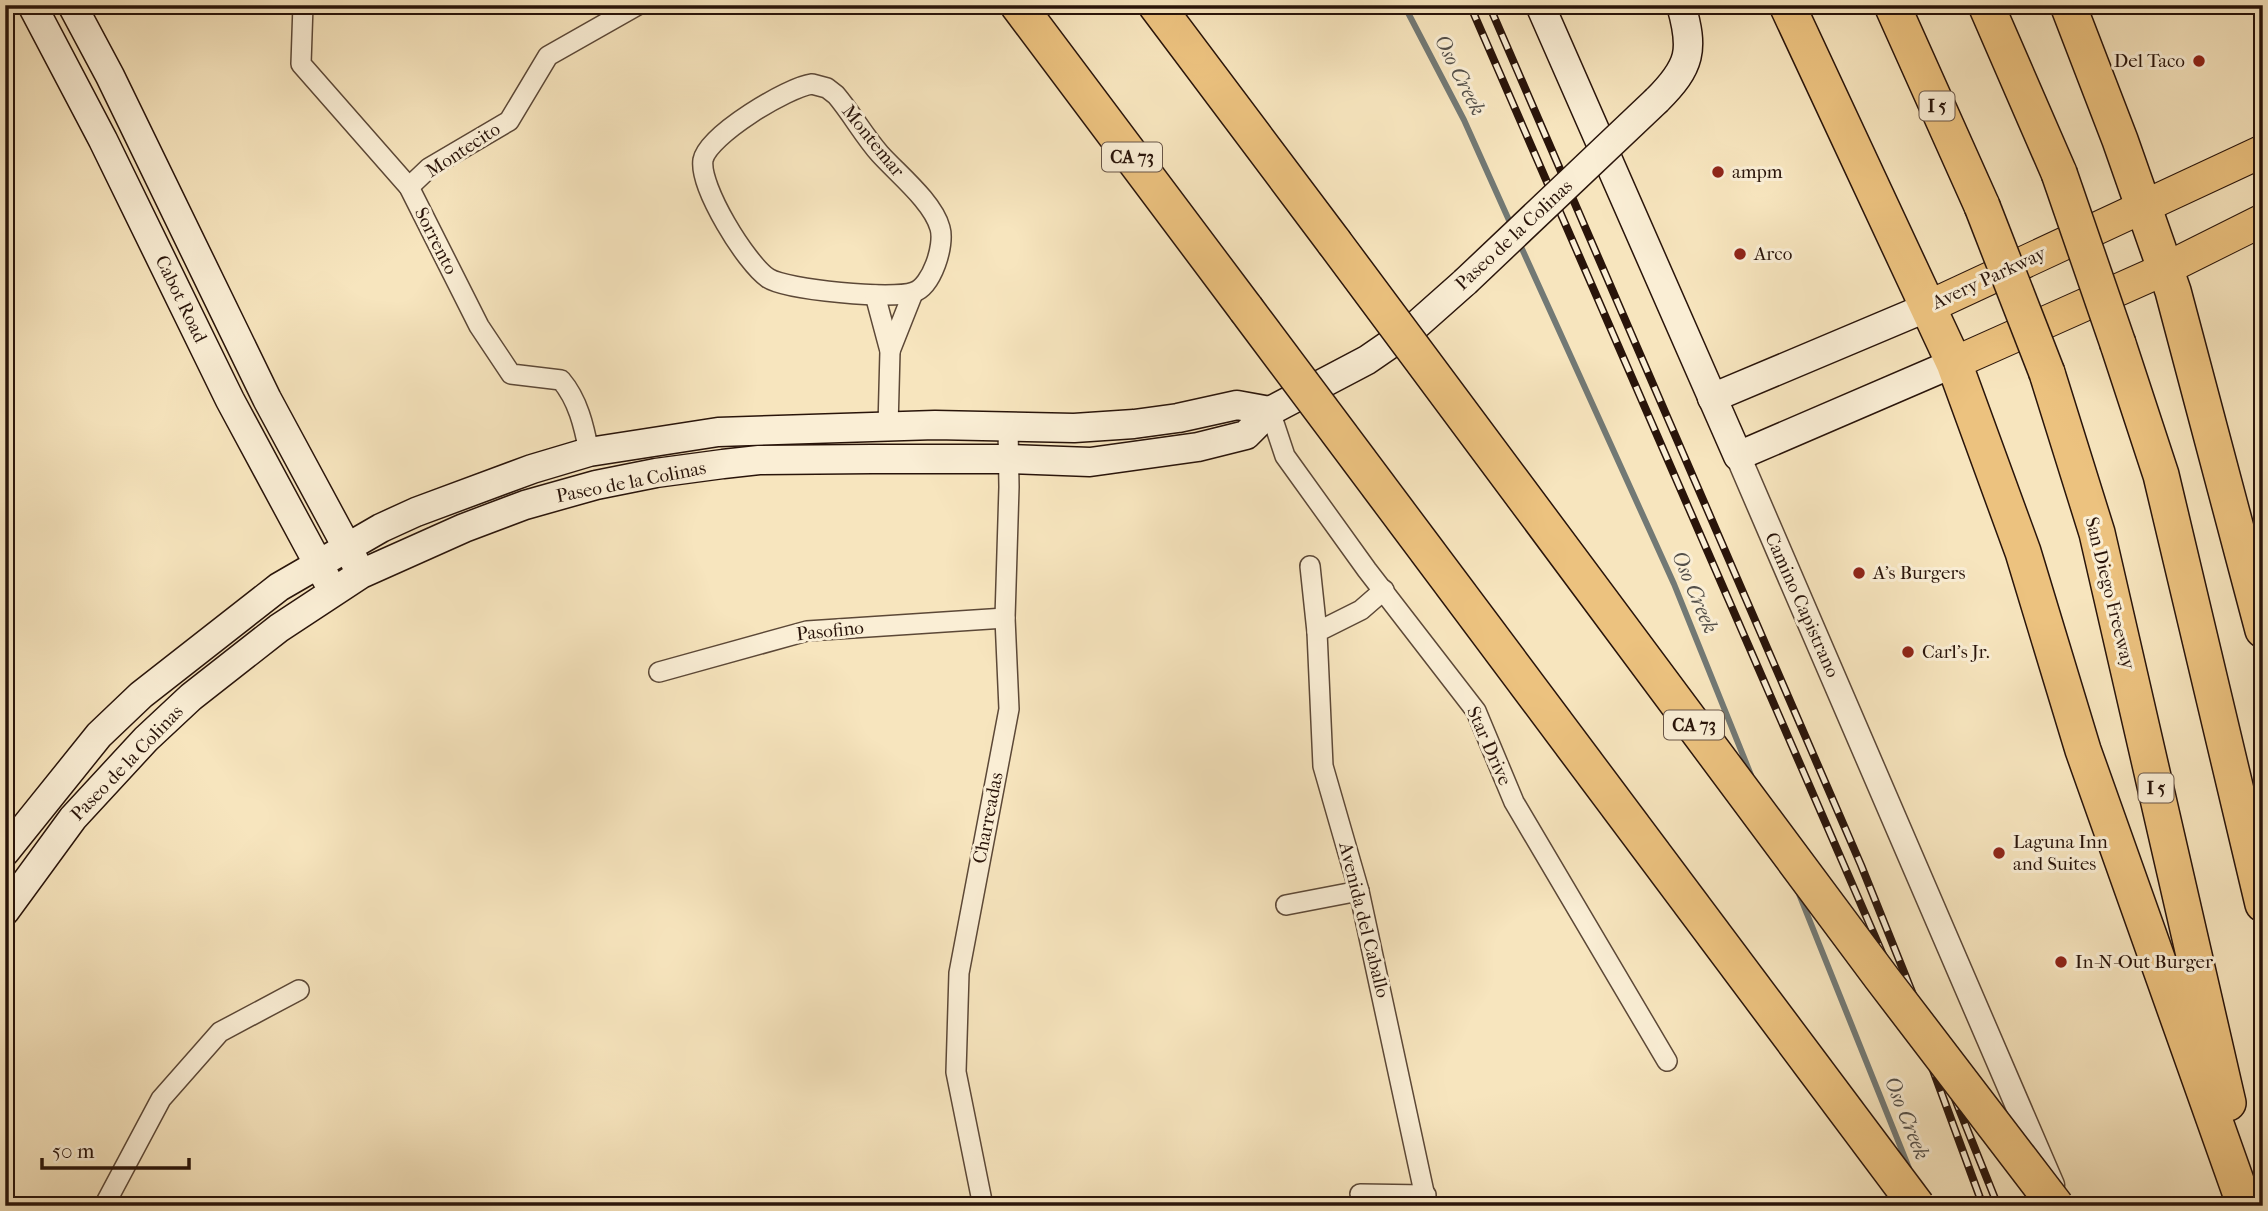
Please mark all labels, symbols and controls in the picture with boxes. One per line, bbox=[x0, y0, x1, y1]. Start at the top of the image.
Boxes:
water label: Oso Creek bbox=[1429, 31, 1491, 119]
place label: Del Taco bbox=[2114, 50, 2185, 72]
marker: Del Taco bbox=[2191, 53, 2207, 69]
road number: I 5 bbox=[1920, 92, 1954, 120]
street label: Montemar bbox=[837, 101, 909, 182]
street label: Montecito bbox=[422, 118, 505, 182]
road number: CA 73 bbox=[1102, 142, 1162, 172]
place label: ampm bbox=[1732, 161, 1783, 183]
marker: ampm bbox=[1710, 164, 1726, 180]
street label: Paseo de la Colinas bbox=[1451, 175, 1577, 295]
street label: Sorrento bbox=[410, 204, 462, 278]
street label: Avery Parkway bbox=[1928, 242, 2050, 314]
place label: Arco bbox=[1753, 243, 1793, 265]
marker: Arco bbox=[1732, 246, 1748, 262]
street label: Cabot Road bbox=[150, 252, 212, 347]
street label: Paseo de la Colinas bbox=[554, 457, 708, 507]
street label: San Diego Freeway bbox=[2080, 515, 2140, 672]
street label: Camino Capistrano bbox=[1760, 529, 1844, 681]
water label: Oso Creek bbox=[1667, 547, 1723, 637]
place label: A's Burgers bbox=[1872, 562, 1965, 584]
marker: A's Burgers bbox=[1851, 565, 1867, 581]
street label: Pasofino bbox=[795, 616, 865, 645]
place label: Carl's Jr. bbox=[1922, 641, 1990, 663]
marker: Carl's Jr. bbox=[1900, 644, 1916, 660]
street label: Paseo de la Colinas bbox=[66, 701, 188, 825]
street label: Star Drive bbox=[1462, 703, 1516, 789]
road number: CA 73 bbox=[1664, 710, 1724, 740]
street label: Charreadas bbox=[968, 770, 1008, 866]
road number: I 5 bbox=[2138, 774, 2174, 802]
place label: Laguna Inn and Suites bbox=[2013, 831, 2108, 875]
street label: Avenida del Caballo bbox=[1334, 839, 1394, 1000]
marker: Laguna Inn and Suites bbox=[1991, 845, 2007, 861]
place label: In-N-Out Burger bbox=[2075, 951, 2214, 973]
marker: In-N-Out Burger bbox=[2053, 954, 2069, 970]
water label: Oso Creek bbox=[1879, 1073, 1935, 1163]
scale bar bbox=[42, 1127, 189, 1171]
text: 50 m bbox=[52, 1139, 95, 1163]

